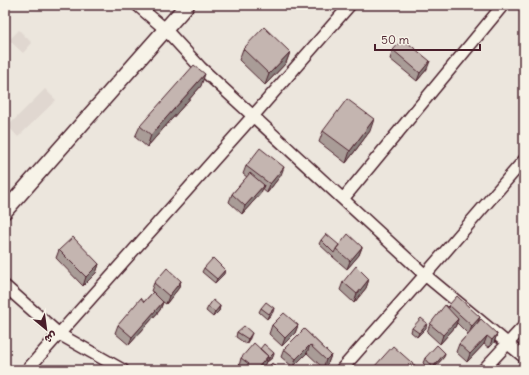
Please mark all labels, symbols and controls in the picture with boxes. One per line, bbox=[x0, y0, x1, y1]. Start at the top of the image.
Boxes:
scale bar bbox=[375, 26, 480, 52]
text: 50 m bbox=[381, 32, 410, 47]
north arrow bbox=[26, 309, 66, 349]
text: ش bbox=[42, 329, 60, 347]

